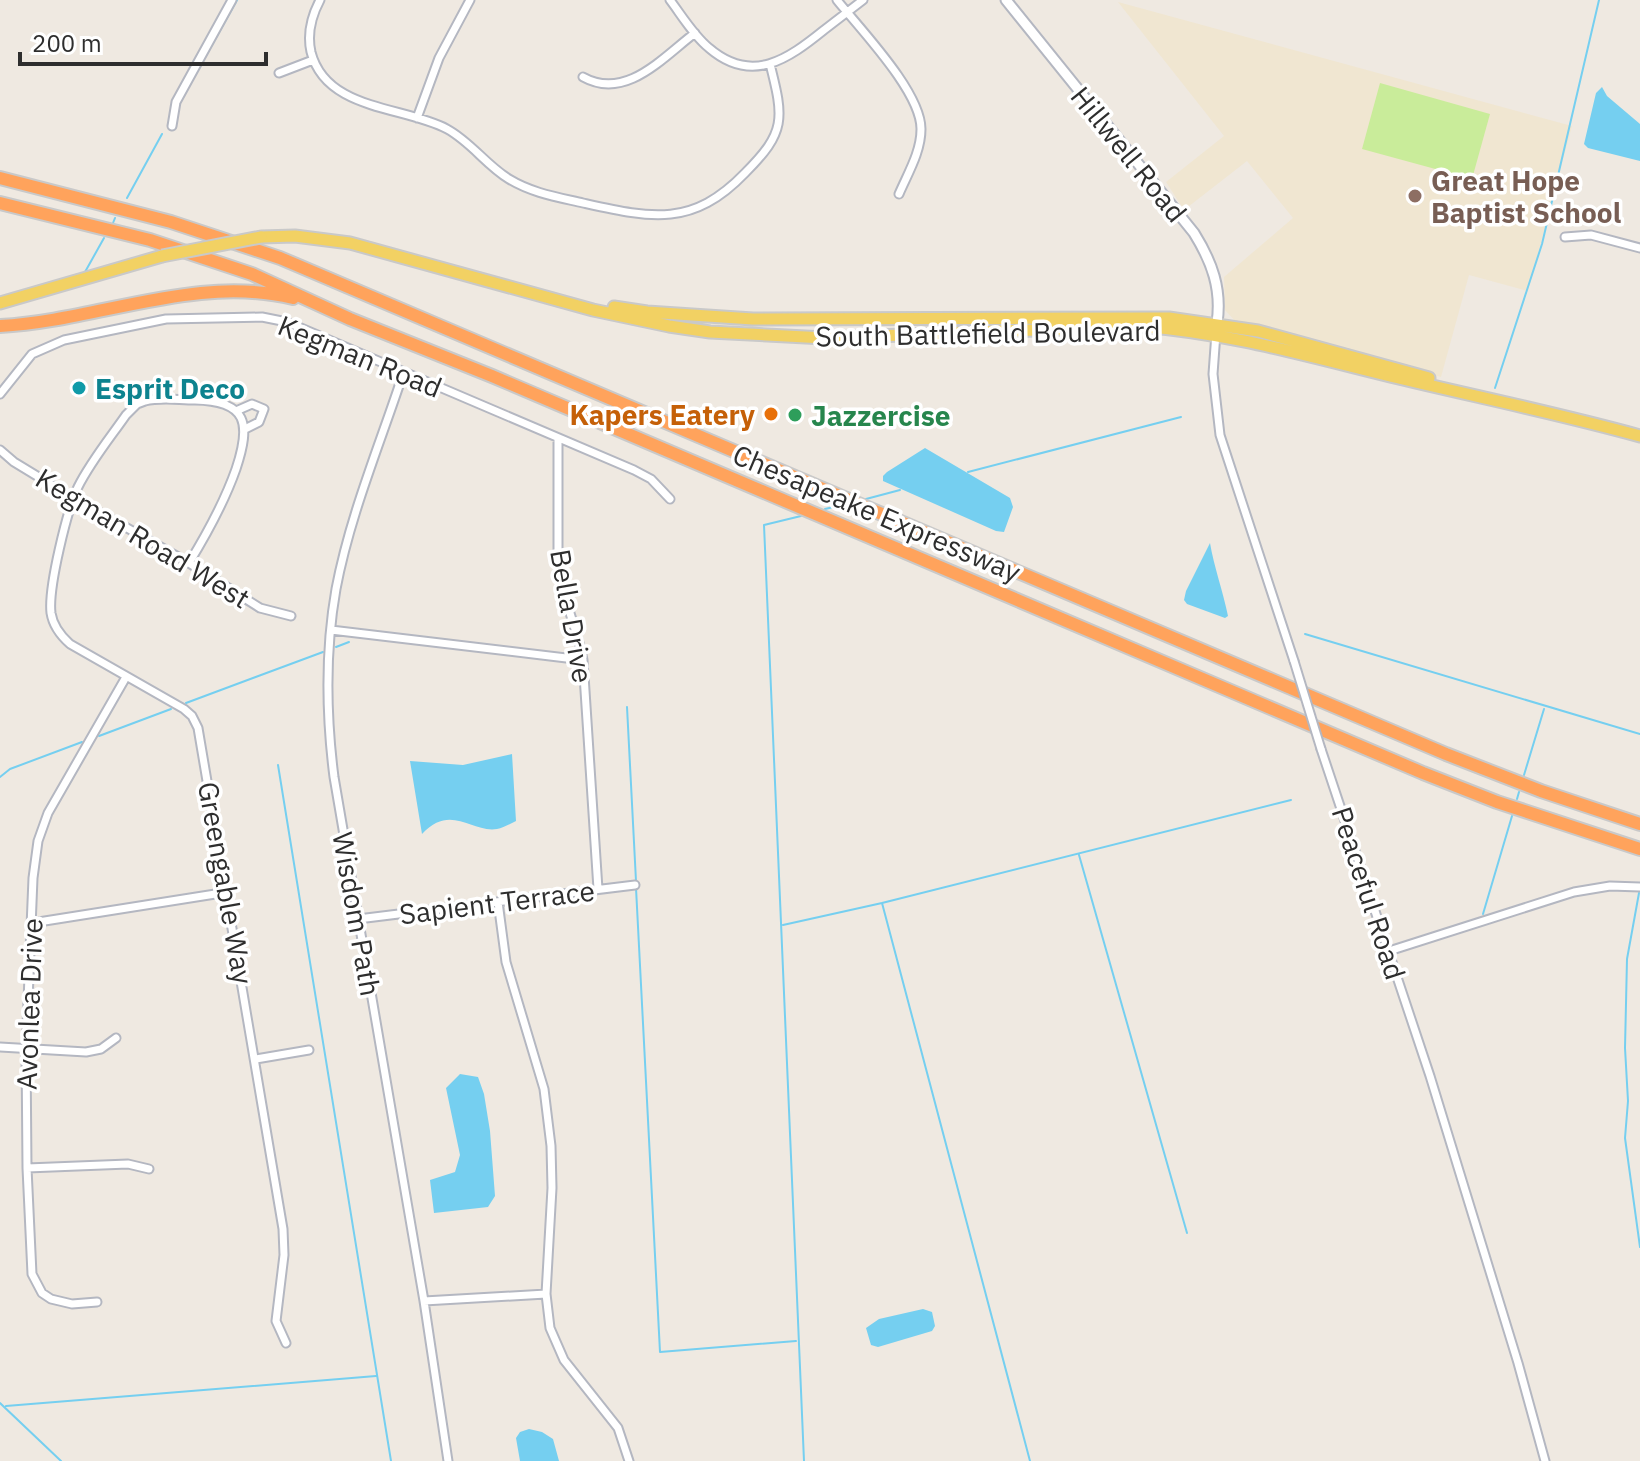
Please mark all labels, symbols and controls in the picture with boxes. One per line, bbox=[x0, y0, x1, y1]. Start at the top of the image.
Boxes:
scale bar bbox=[20, 16, 266, 66]
text: 200 m bbox=[32, 27, 102, 59]
street label: Hillwell Road bbox=[1063, 78, 1195, 230]
place label: Great Hope Baptist School bbox=[1431, 162, 1621, 231]
marker: Great Hope Baptist School bbox=[1406, 187, 1424, 205]
street label: Kegman Road bbox=[273, 306, 447, 406]
street label: South Battlefield Boulevard bbox=[815, 311, 1161, 355]
place label: Esprit Deco bbox=[95, 370, 245, 407]
marker: Esprit Deco bbox=[70, 379, 88, 397]
place label: Kapers Eatery bbox=[569, 396, 755, 433]
place label: Jazzercise bbox=[811, 397, 951, 434]
marker: Kapers Eatery bbox=[762, 405, 780, 423]
marker: Jazzercise bbox=[786, 406, 804, 424]
street label: Chesapeake Expressway bbox=[727, 436, 1027, 590]
street label: Kegman Road West bbox=[29, 459, 257, 617]
street label: Bella Drive bbox=[542, 546, 602, 686]
street label: Greengable Way bbox=[190, 779, 262, 987]
street label: Peaceful Road bbox=[1324, 802, 1414, 984]
street label: Wisdom Path bbox=[324, 829, 390, 999]
street label: Sapient Terrace bbox=[397, 872, 597, 932]
street label: Avonlea Drive bbox=[8, 917, 50, 1091]

